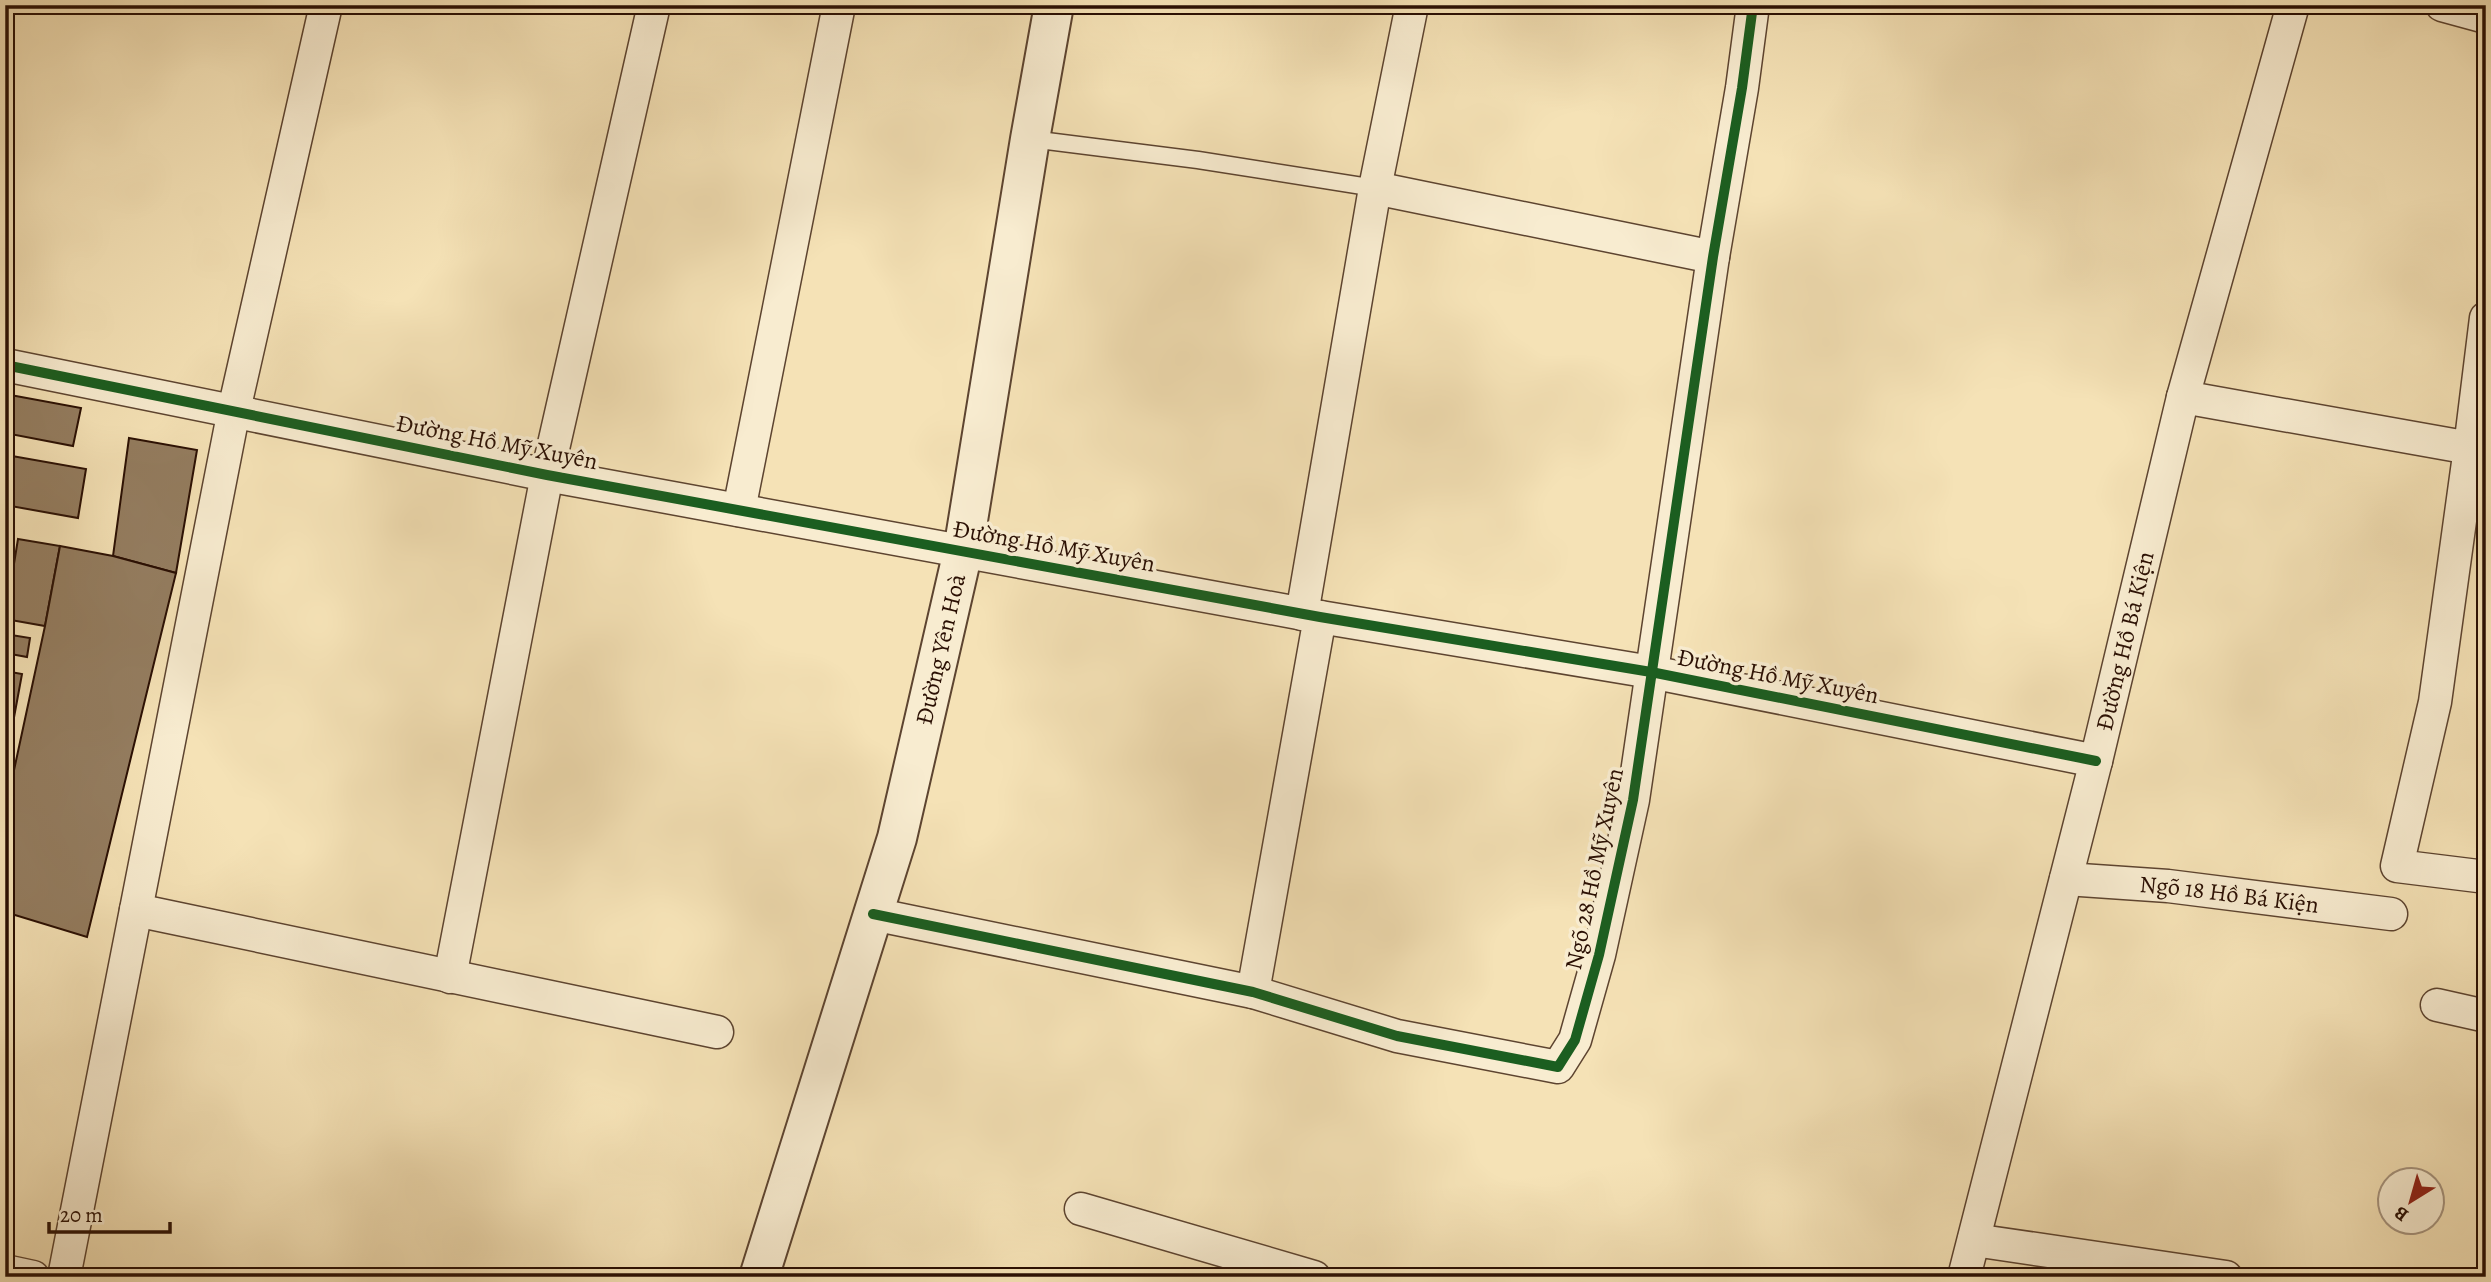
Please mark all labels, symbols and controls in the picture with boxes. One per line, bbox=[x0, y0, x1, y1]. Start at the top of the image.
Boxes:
street label: Đường Hồ Mỹ Xuyên bbox=[393, 407, 601, 477]
street label: Đường Hồ Mỹ Xuyên bbox=[950, 512, 1158, 580]
street label: Đường Hồ Bá Kiện bbox=[2088, 548, 2162, 734]
street label: Đường Yên Hoà bbox=[908, 570, 973, 728]
street label: Đường Hồ Mỹ Xuyên bbox=[1674, 641, 1882, 711]
street label: Ngõ 28 Hồ Mỹ Xuyên bbox=[1557, 765, 1631, 973]
street label: Ngõ 18 Hồ Bá Kiện bbox=[2138, 868, 2321, 921]
north arrow bbox=[2376, 1166, 2446, 1236]
scale bar bbox=[49, 1191, 170, 1235]
text: B bbox=[2389, 1200, 2414, 1228]
text: 20 m bbox=[60, 1201, 103, 1229]

